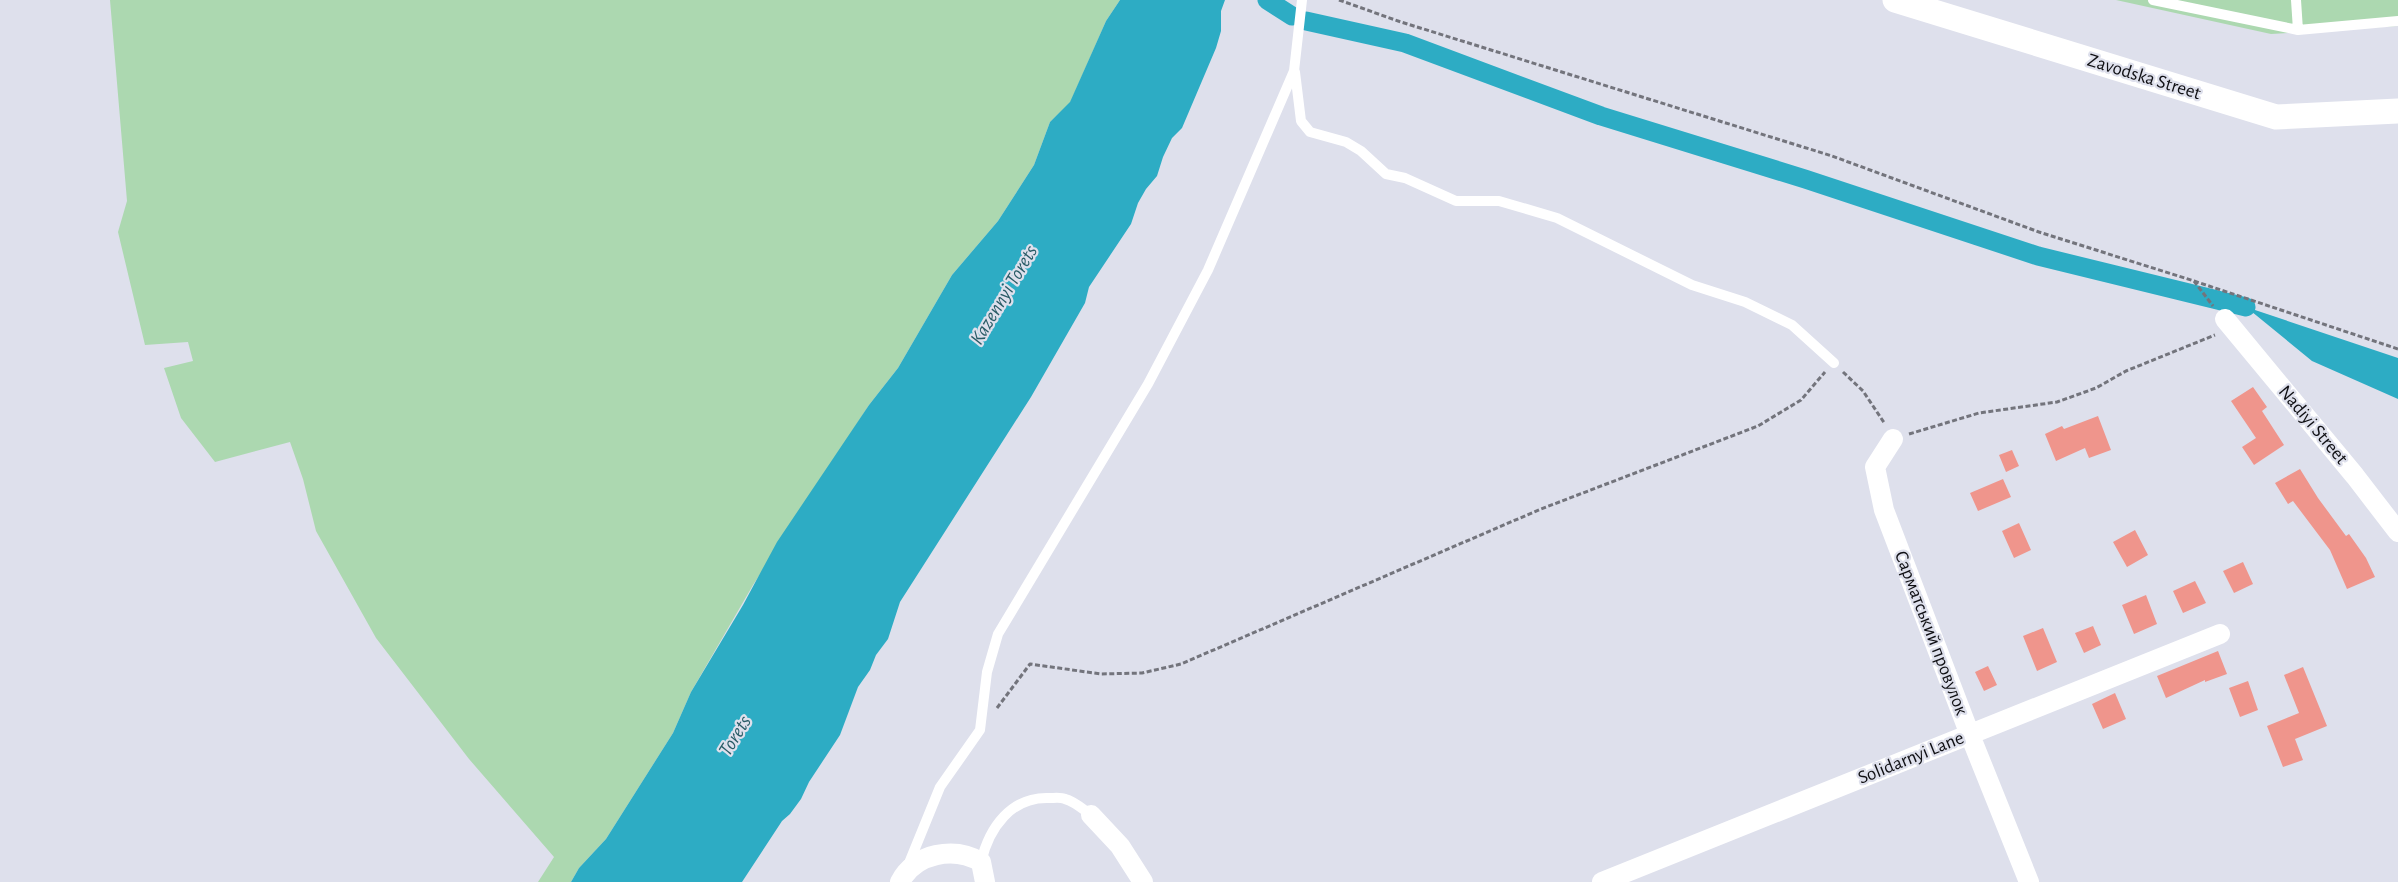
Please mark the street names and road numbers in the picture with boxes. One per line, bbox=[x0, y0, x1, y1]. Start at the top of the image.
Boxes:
street label: Zavodska Street bbox=[2085, 51, 2203, 103]
street label: Nadiyi Street bbox=[2275, 382, 2351, 468]
street label: Сарматський провулок bbox=[1891, 548, 1971, 718]
street label: Solidarnyi Lane bbox=[1855, 728, 1967, 788]

